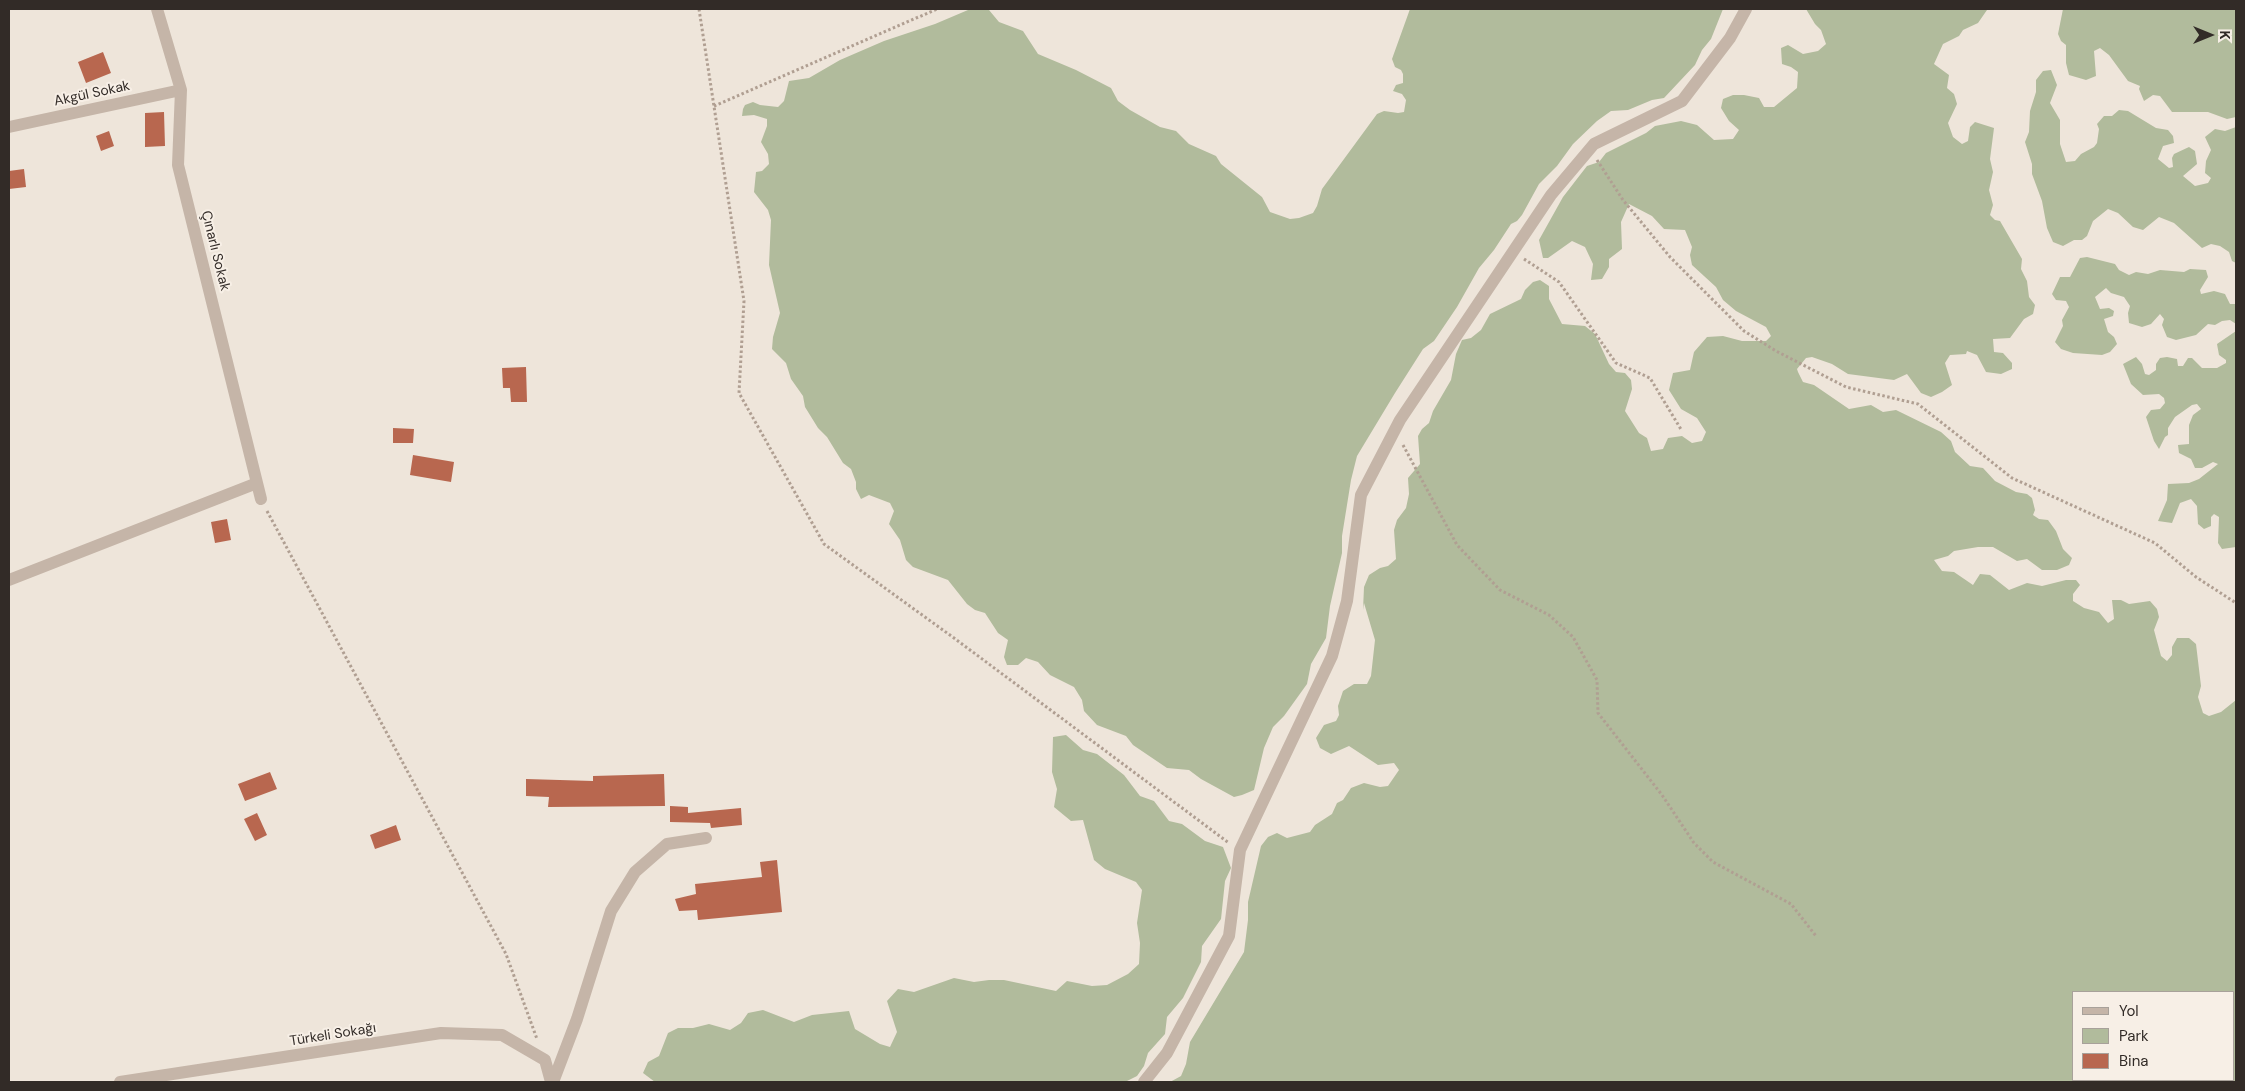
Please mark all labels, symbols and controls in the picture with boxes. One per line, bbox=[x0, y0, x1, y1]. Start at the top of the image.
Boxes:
north arrow bbox=[2185, 10, 2235, 60]
text: K bbox=[2216, 30, 2234, 40]
street label: Akgül Sokak bbox=[53, 78, 131, 110]
street label: Çınarlı Sokak bbox=[197, 209, 233, 293]
legend bbox=[2072, 991, 2235, 1081]
text: Yol bbox=[2119, 1001, 2139, 1021]
street label: Türkeli Sokağı bbox=[289, 1020, 377, 1050]
text: Park bbox=[2119, 1026, 2149, 1046]
text: Bina bbox=[2119, 1051, 2148, 1071]

